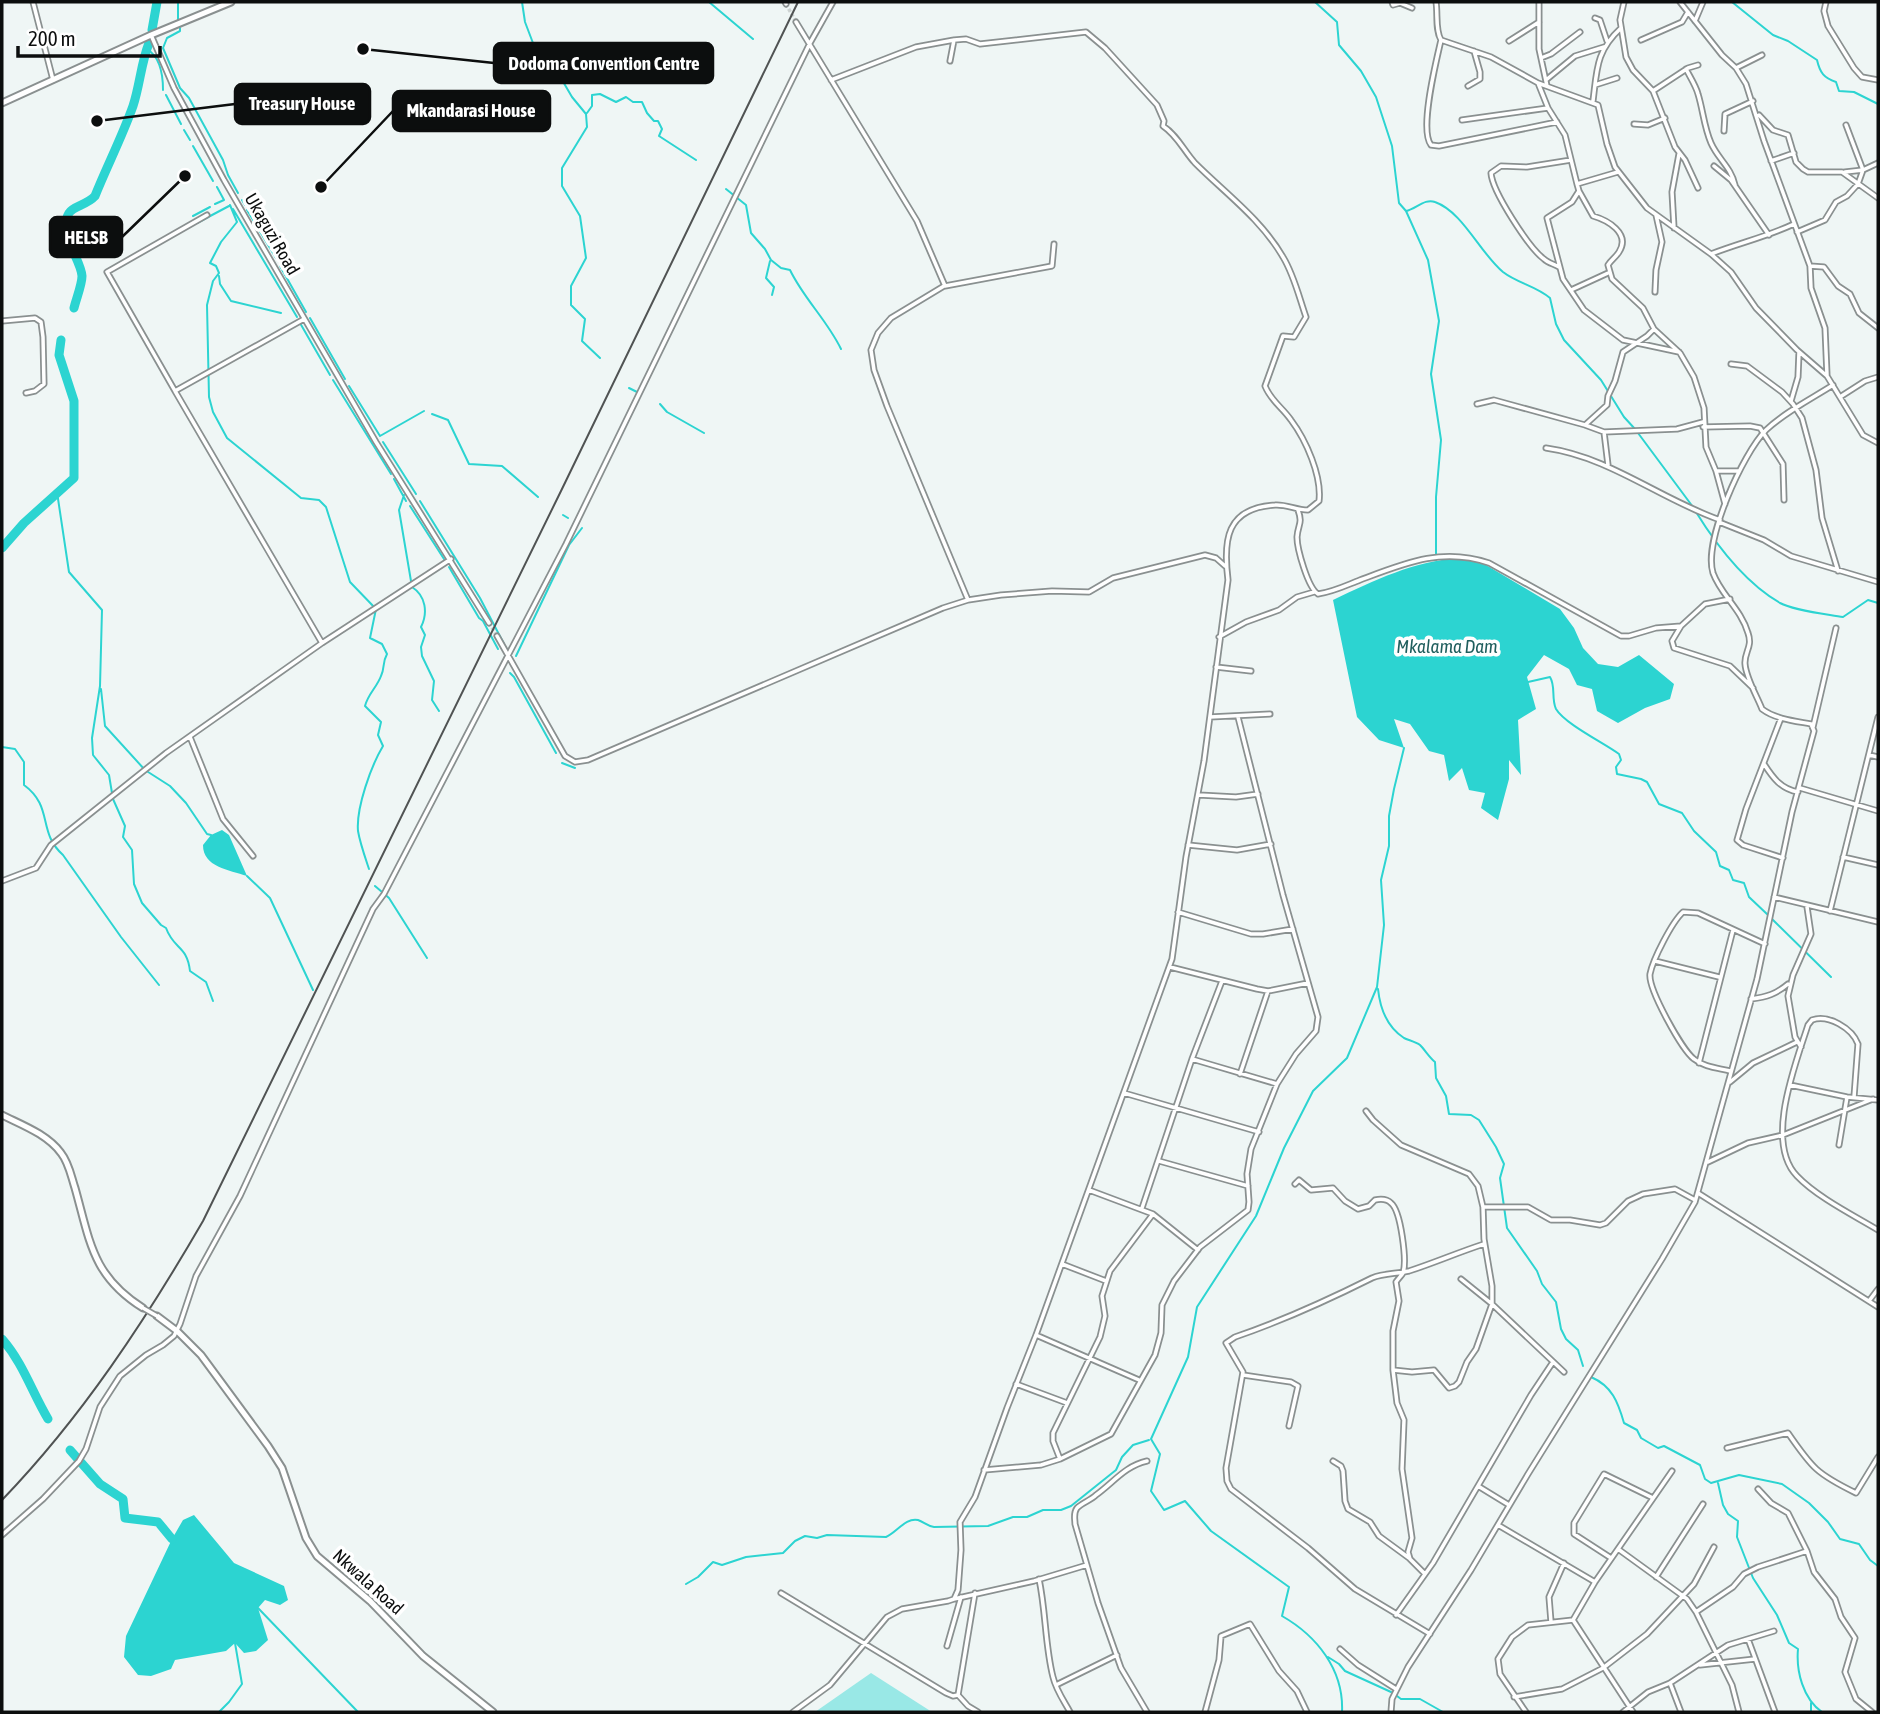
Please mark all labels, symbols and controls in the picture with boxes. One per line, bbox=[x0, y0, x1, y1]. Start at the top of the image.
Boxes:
scale bar bbox=[18, 14, 159, 58]
text: 200 m bbox=[28, 26, 76, 50]
callout: Dodoma Convention Centre bbox=[494, 43, 713, 83]
text: Dodoma Convention Centre bbox=[508, 52, 700, 74]
callout: Treasury House bbox=[235, 84, 370, 124]
callout: Mkandarasi House bbox=[393, 91, 550, 131]
text: Treasury House bbox=[249, 92, 356, 114]
text: Mkandarasi House bbox=[406, 99, 536, 121]
street label: Ukaguzi Road bbox=[241, 189, 304, 278]
callout: HELSB bbox=[50, 217, 122, 257]
text: HELSB bbox=[64, 226, 108, 248]
water label: Mkalama Dam bbox=[1396, 635, 1498, 657]
street label: Nkwala Road bbox=[329, 1545, 408, 1619]

